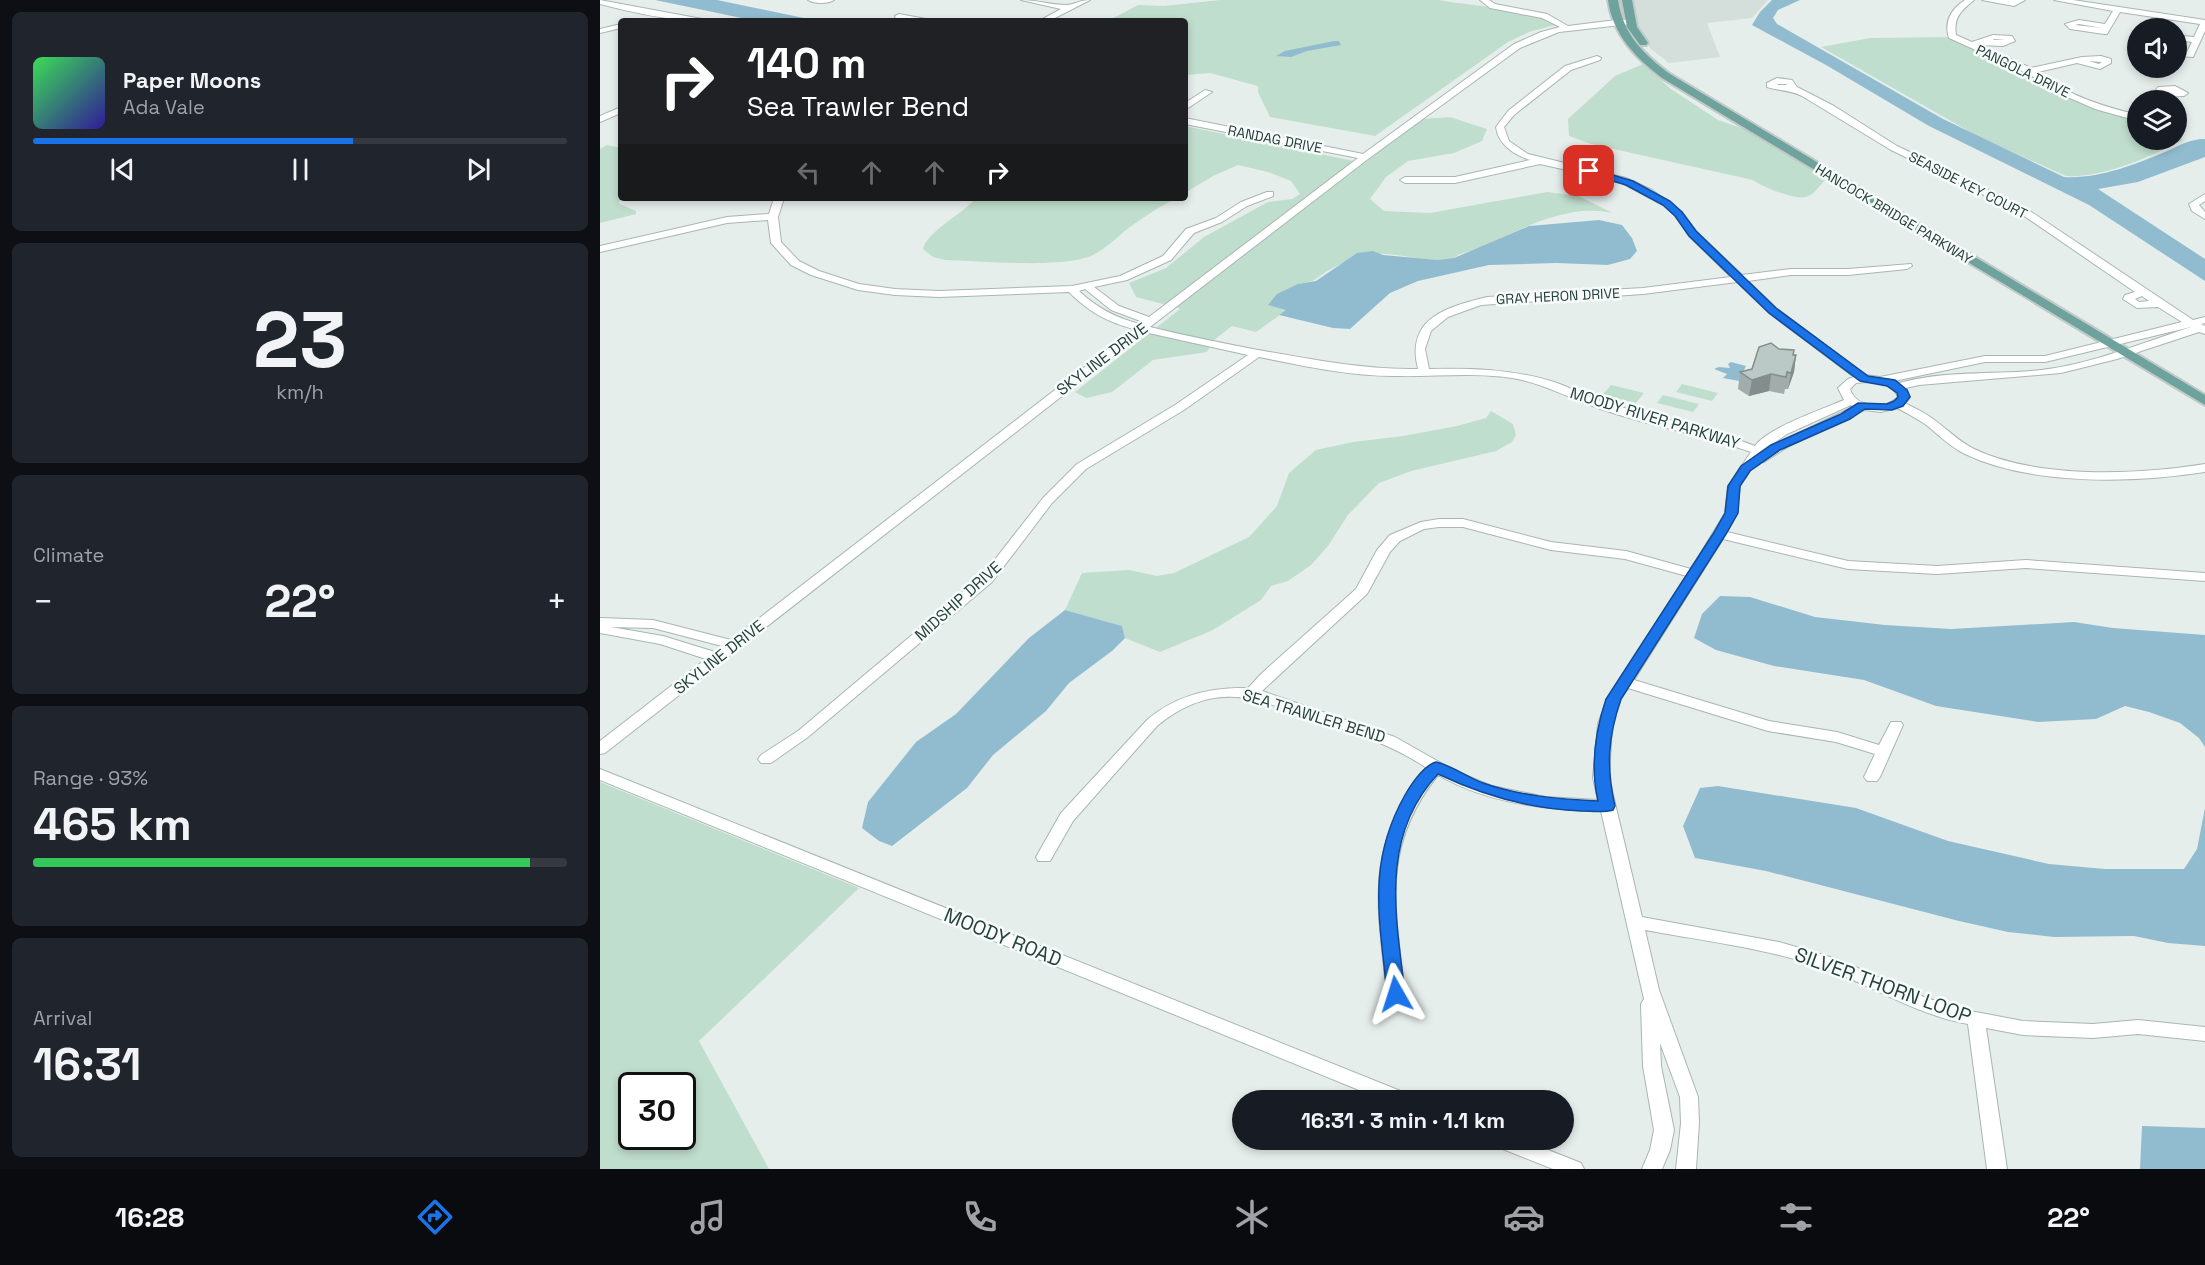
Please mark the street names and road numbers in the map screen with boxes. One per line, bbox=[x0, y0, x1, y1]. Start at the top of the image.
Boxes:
street label: PANGOLA DRIVE bbox=[1973, 40, 2073, 102]
street label: RANDAG DRIVE bbox=[1226, 121, 1324, 157]
street label: SEASIDE KEY COURT bbox=[1906, 147, 2030, 223]
street label: HANCOCK BRIDGE PARKWAY bbox=[1812, 160, 1976, 268]
street label: GRAY HERON DRIVE bbox=[1496, 284, 1621, 308]
street label: SKYLINE DRIVE bbox=[1052, 318, 1152, 400]
street label: MOODY RIVER PARKWAY bbox=[1567, 382, 1743, 454]
street label: MIDSHIP DRIVE bbox=[910, 556, 1006, 646]
street label: SKYLINE DRIVE bbox=[669, 615, 769, 699]
street label: SEA TRAWLER BEND bbox=[1240, 684, 1388, 748]
street label: MOODY ROAD bbox=[940, 902, 1066, 972]
street label: SILVER THORN LOOP bbox=[1791, 941, 1975, 1029]

